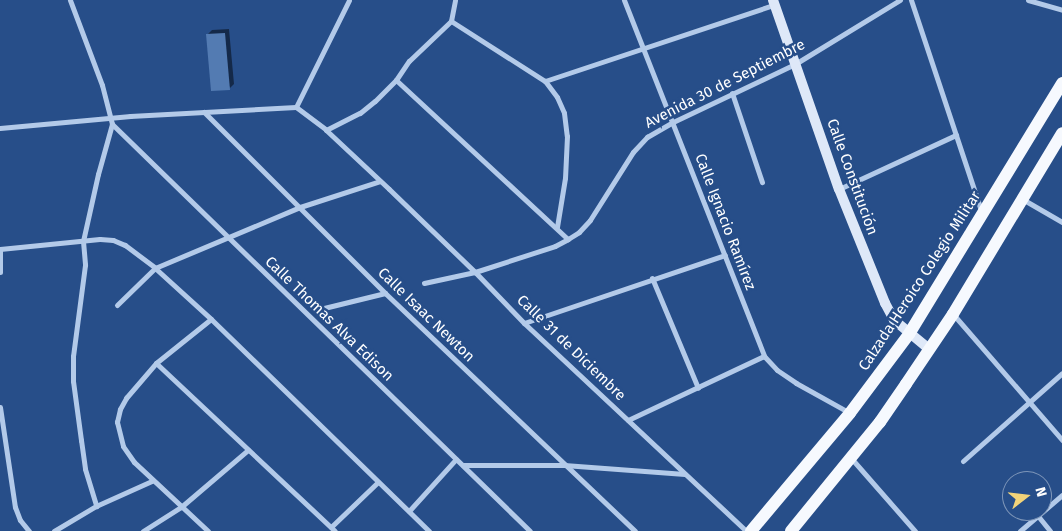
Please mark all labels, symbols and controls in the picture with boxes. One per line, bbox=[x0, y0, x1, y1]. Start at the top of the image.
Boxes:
street label: Avenida 30 de Septiembre bbox=[642, 36, 808, 132]
street label: Calle Constitución bbox=[823, 116, 881, 238]
street label: Calle Ignacio Ramírez bbox=[691, 151, 759, 293]
street label: Calzada Heroico Colegio Militar bbox=[855, 188, 985, 374]
street label: Calle Thomas Alva Edison bbox=[261, 253, 397, 385]
street label: Calle Isaac Newton bbox=[374, 264, 478, 366]
street label: Calle 31 de Diciembre bbox=[513, 291, 629, 405]
north arrow bbox=[1002, 471, 1052, 521]
text: N bbox=[1031, 485, 1050, 499]

